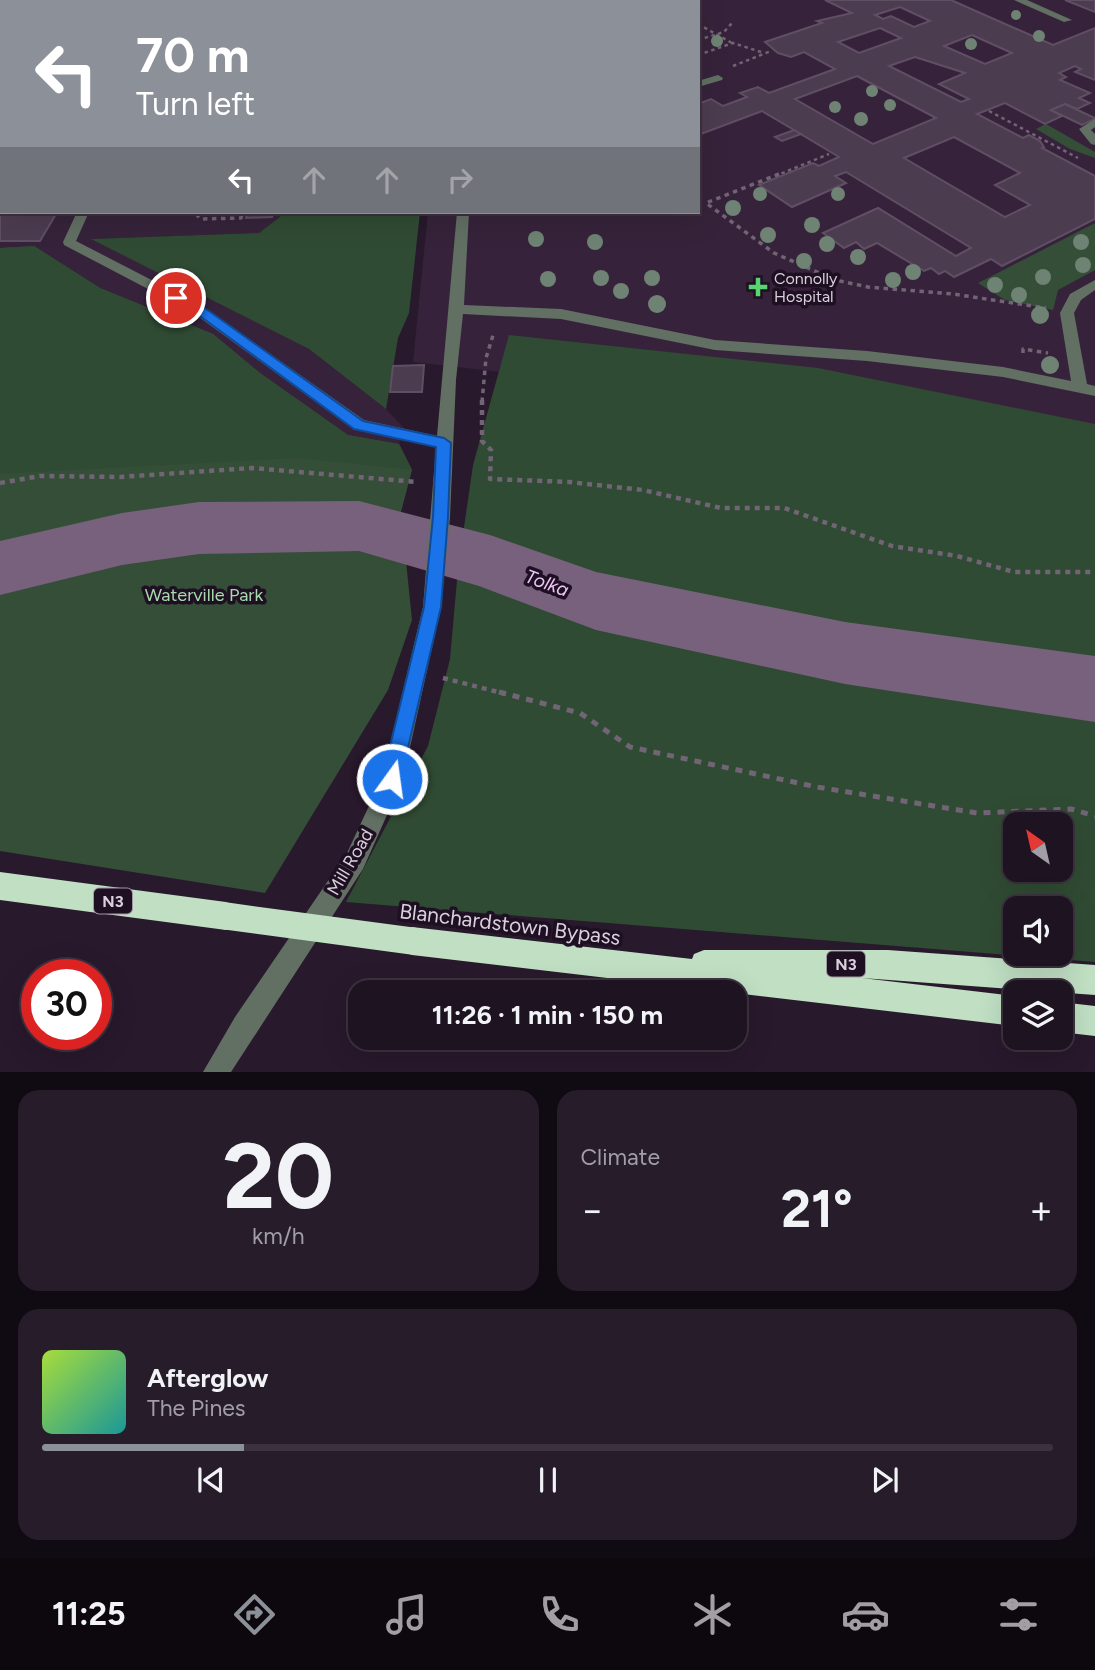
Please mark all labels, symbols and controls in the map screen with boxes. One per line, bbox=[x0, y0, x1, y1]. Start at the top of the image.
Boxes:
text: 70 m bbox=[136, 25, 249, 84]
icon: left bbox=[21, 28, 112, 119]
text: Turn left bbox=[136, 85, 255, 123]
icon: left bbox=[222, 161, 260, 199]
icon: ahead bbox=[295, 161, 333, 199]
icon: ahead bbox=[368, 161, 406, 199]
icon: right bbox=[441, 161, 479, 199]
pin bbox=[146, 268, 206, 328]
place label: Connolly Hospital bbox=[774, 269, 838, 306]
marker: Connolly Hospital bbox=[748, 277, 768, 297]
icon: arrive bbox=[157, 279, 195, 317]
water label: Tolka bbox=[522, 565, 572, 601]
park label: Waterville Park bbox=[145, 584, 263, 606]
position arrow bbox=[355, 742, 429, 816]
north arrow bbox=[1003, 812, 1073, 882]
map controls bbox=[1003, 812, 1073, 1050]
street label: Mill Road bbox=[322, 825, 378, 899]
road number: N3 bbox=[94, 888, 132, 914]
button: sound bbox=[1003, 896, 1073, 966]
street label: Blanchardstown Bypass bbox=[398, 898, 622, 950]
road number: N3 bbox=[827, 952, 865, 976]
speed limit sign: 30 bbox=[21, 959, 112, 1050]
button: layers bbox=[1003, 980, 1073, 1050]
text: 11:26 · 1 min · 150 m bbox=[432, 999, 663, 1031]
text: 20 bbox=[222, 1122, 334, 1231]
text: Climate bbox=[581, 1143, 660, 1171]
text: 21° bbox=[781, 1178, 853, 1240]
text: − bbox=[581, 1187, 604, 1233]
text: + bbox=[1029, 1187, 1053, 1233]
text: km/h bbox=[252, 1222, 305, 1250]
text: Afterglow bbox=[147, 1362, 269, 1394]
text: The Pines bbox=[147, 1394, 246, 1422]
icon: previous bbox=[192, 1461, 230, 1499]
icon: pause bbox=[529, 1461, 567, 1499]
icon: next bbox=[866, 1461, 904, 1499]
icon: directions bbox=[230, 1590, 279, 1639]
icon: music bbox=[382, 1590, 431, 1639]
icon: phone bbox=[535, 1590, 584, 1639]
icon: climate bbox=[688, 1590, 737, 1639]
icon: car bbox=[841, 1590, 890, 1639]
icon: filters bbox=[994, 1590, 1043, 1639]
text: 11:25 bbox=[52, 1595, 126, 1633]

